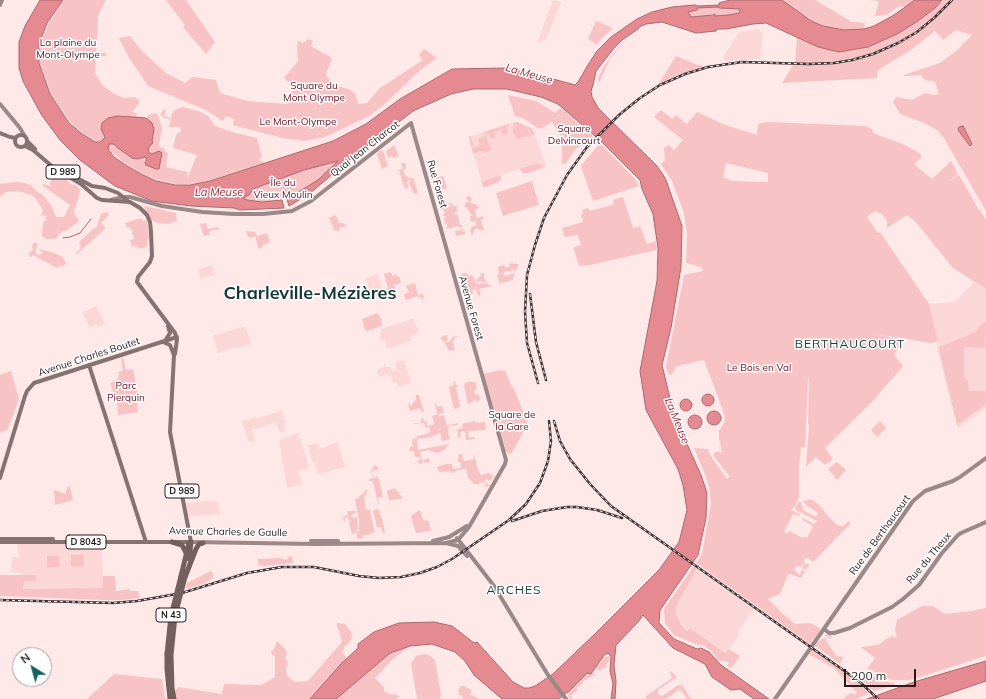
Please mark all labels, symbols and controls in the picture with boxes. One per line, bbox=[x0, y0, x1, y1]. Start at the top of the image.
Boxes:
park label: La plaine du Mont-Olympe bbox=[36, 37, 100, 60]
water label: La Meuse bbox=[504, 61, 554, 87]
park label: Square du Mont Olympe bbox=[283, 80, 345, 104]
park label: Le Mont-Olympe bbox=[260, 116, 336, 128]
street label: Quai Jean Charcot bbox=[328, 118, 402, 180]
park label: Square Delvincourt bbox=[548, 123, 600, 146]
street label: Rue Forest bbox=[424, 159, 450, 209]
road number: D 989 bbox=[46, 165, 80, 179]
park label: Île du Vieux Moulin bbox=[253, 177, 313, 200]
water label: La Meuse bbox=[195, 186, 243, 200]
street label: Avenue Forest bbox=[456, 275, 486, 341]
district label: Charleville-Mézières bbox=[224, 283, 396, 305]
street label: Avenue Charles Boutet bbox=[37, 335, 141, 379]
district label: BERTHAUCOURT bbox=[795, 337, 905, 351]
park label: Le Bois en Val bbox=[727, 362, 791, 374]
park label: Parc Pierquin bbox=[107, 380, 145, 404]
water label: La Meuse bbox=[662, 396, 692, 446]
park label: Square de la Gare bbox=[488, 409, 536, 432]
road number: D 989 bbox=[165, 484, 199, 498]
street label: Rue de Berthaucourt bbox=[847, 493, 913, 577]
street label: Avenue Charles de Gaulle bbox=[169, 525, 287, 539]
street label: Rue du Theux bbox=[904, 530, 954, 586]
road number: D 8043 bbox=[66, 535, 106, 549]
district label: ARCHES bbox=[487, 583, 541, 597]
road number: N 43 bbox=[156, 608, 186, 622]
north arrow bbox=[12, 647, 52, 687]
text: N bbox=[18, 650, 33, 666]
scale bar bbox=[846, 661, 918, 687]
text: 200 m bbox=[851, 668, 886, 683]

